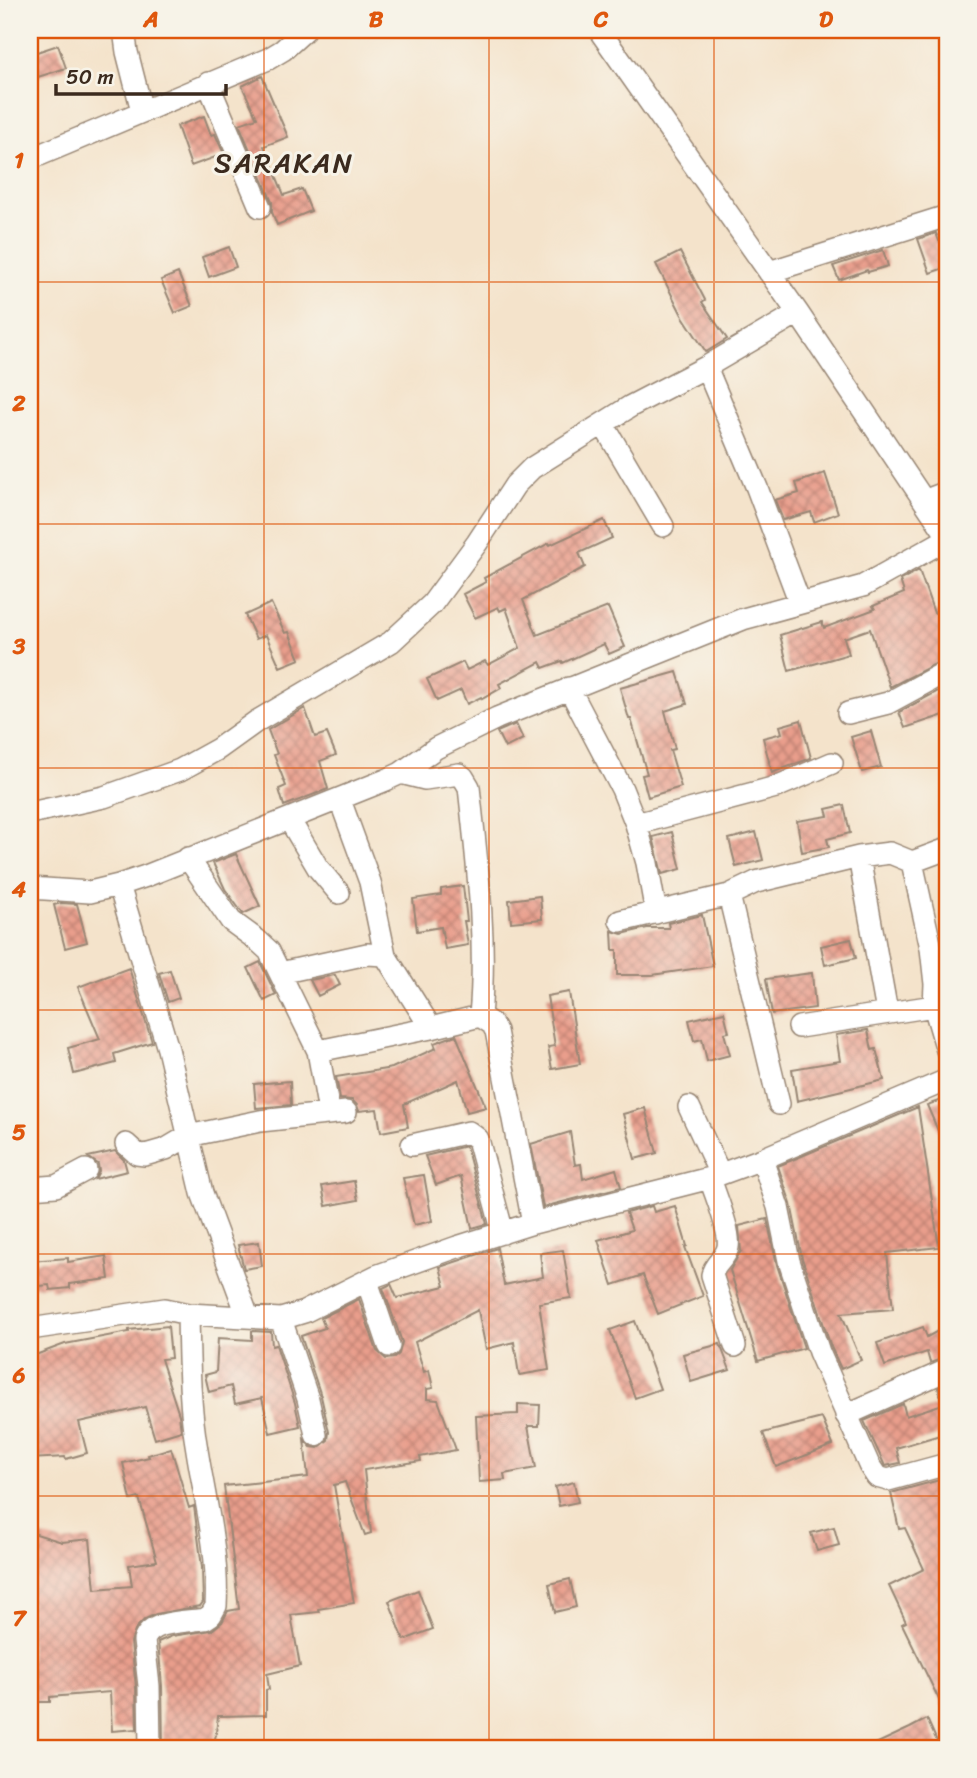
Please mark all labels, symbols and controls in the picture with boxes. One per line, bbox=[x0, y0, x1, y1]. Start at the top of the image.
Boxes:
text: A bbox=[142, 0, 159, 40]
text: B bbox=[369, 0, 384, 40]
text: C bbox=[593, 0, 609, 40]
text: D bbox=[819, 0, 834, 40]
scale bar bbox=[56, 52, 226, 96]
text: 50 m bbox=[66, 58, 114, 96]
district label: SARAKAN bbox=[214, 138, 354, 187]
text: 1 bbox=[14, 140, 24, 181]
text: 2 bbox=[11, 383, 26, 424]
text: 3 bbox=[12, 626, 26, 667]
text: 4 bbox=[11, 869, 27, 910]
text: 5 bbox=[12, 1112, 26, 1153]
text: 6 bbox=[11, 1355, 26, 1396]
text: 7 bbox=[12, 1598, 27, 1639]

